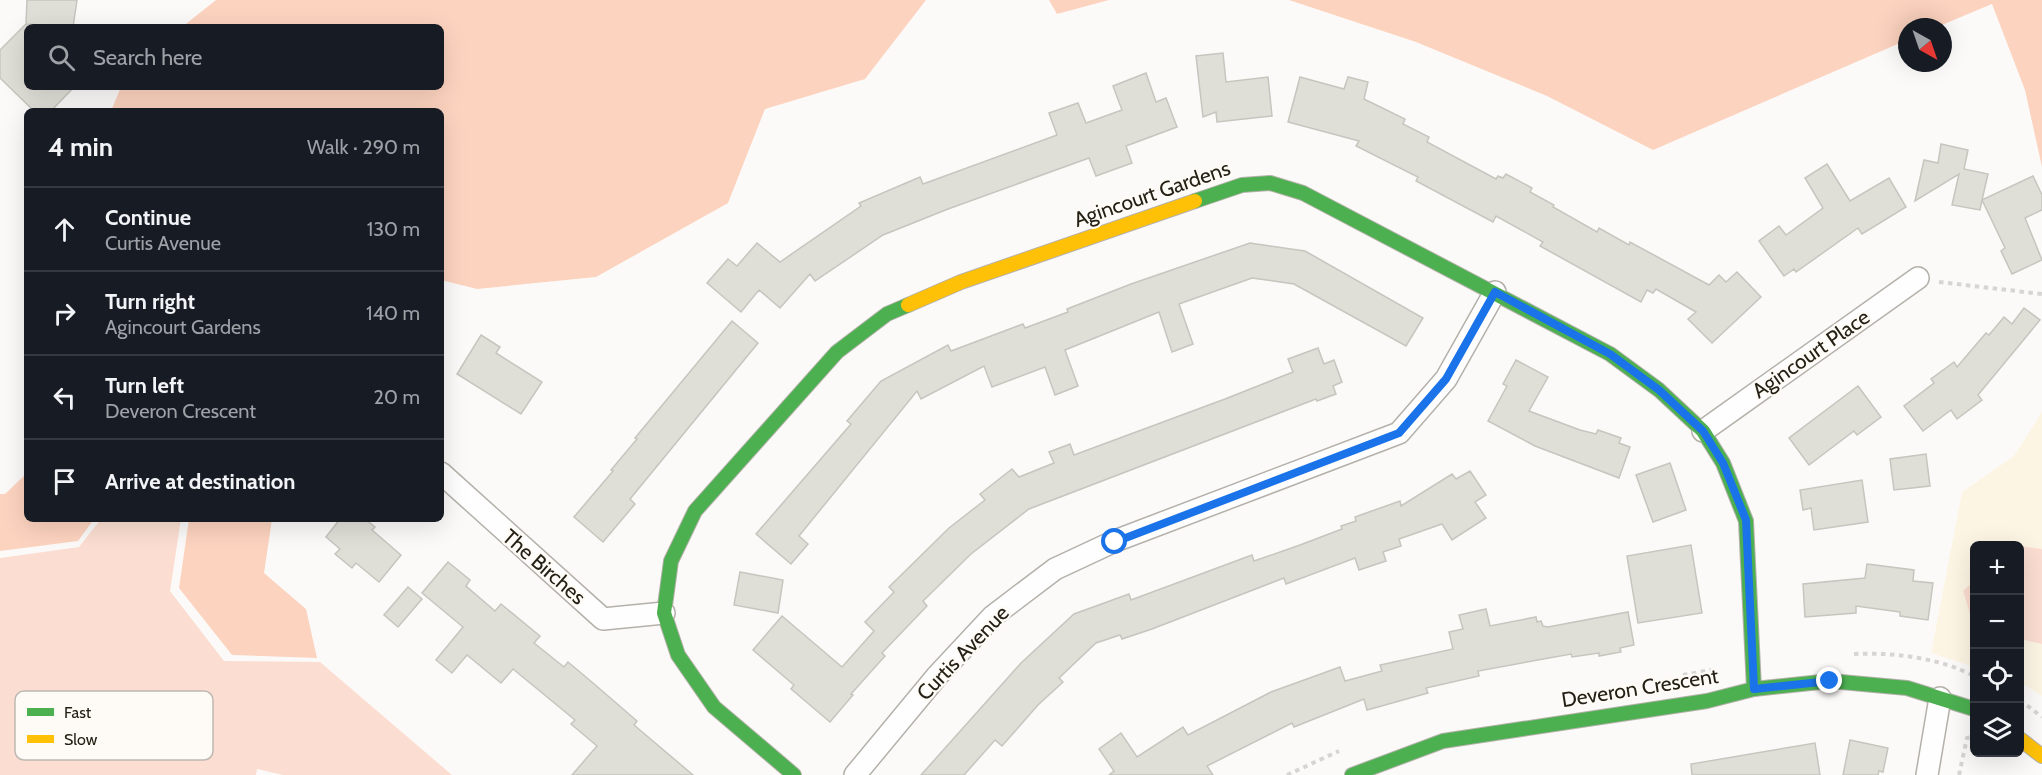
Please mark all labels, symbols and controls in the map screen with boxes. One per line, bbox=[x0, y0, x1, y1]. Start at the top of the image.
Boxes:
north arrow bbox=[1898, 18, 1952, 72]
search box bbox=[24, 24, 444, 90]
icon: search bbox=[45, 41, 78, 74]
text: Search here bbox=[93, 44, 202, 71]
text: 4 min bbox=[48, 131, 113, 163]
text: Walk · 290 m bbox=[307, 135, 420, 159]
street label: Agincourt Gardens bbox=[1070, 155, 1234, 232]
text: Continue bbox=[105, 204, 191, 231]
icon: ahead bbox=[48, 213, 81, 246]
text: 130 m bbox=[367, 217, 420, 241]
text: Curtis Avenue bbox=[105, 231, 221, 255]
text: Turn right bbox=[105, 288, 195, 315]
icon: right bbox=[48, 297, 81, 330]
text: 140 m bbox=[366, 301, 420, 325]
street label: Agincourt Place bbox=[1747, 304, 1874, 403]
text: Agincourt Gardens bbox=[105, 315, 261, 339]
text: Turn left bbox=[105, 372, 184, 399]
icon: left bbox=[48, 381, 81, 414]
text: 20 m bbox=[374, 385, 420, 409]
text: Deveron Crescent bbox=[105, 399, 256, 423]
icon: arrive bbox=[48, 465, 81, 498]
text: Arrive at destination bbox=[105, 468, 295, 495]
street label: The Birches bbox=[498, 524, 591, 610]
route start bbox=[1101, 528, 1127, 554]
map controls bbox=[1970, 541, 2024, 757]
button: + bbox=[1970, 541, 2024, 595]
button: − bbox=[1970, 595, 2024, 649]
street label: Curtis Avenue bbox=[911, 600, 1014, 705]
button: locate bbox=[1970, 649, 2024, 703]
street label: Deveron Crescent bbox=[1560, 663, 1720, 712]
route end bbox=[1816, 667, 1842, 693]
legend bbox=[15, 691, 213, 760]
text: Fast bbox=[64, 703, 92, 722]
button: layers bbox=[1970, 703, 2024, 757]
text: Slow bbox=[64, 730, 98, 749]

